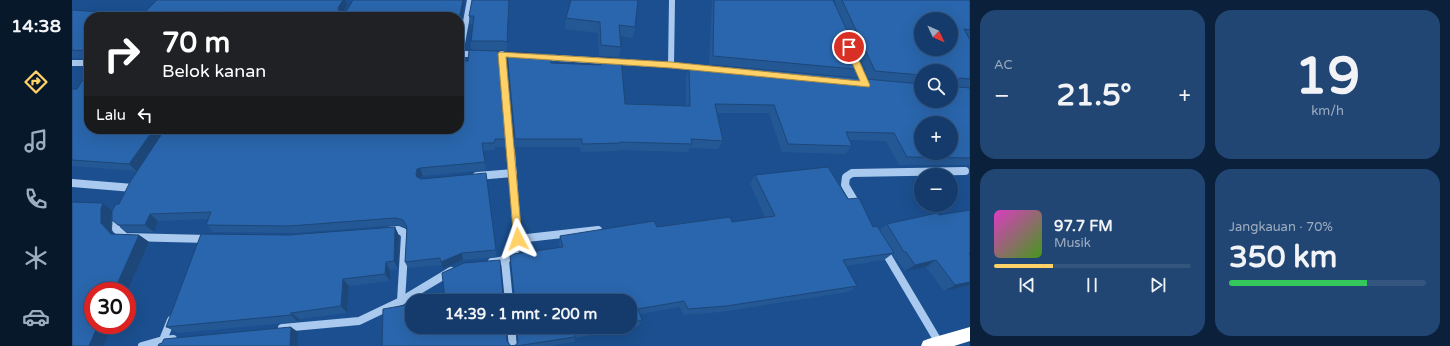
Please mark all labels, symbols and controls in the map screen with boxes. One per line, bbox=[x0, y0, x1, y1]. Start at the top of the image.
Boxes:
north arrow bbox=[914, 12, 958, 56]
map controls bbox=[914, 12, 958, 212]
text: 14:38 bbox=[11, 15, 61, 37]
text: 70 m bbox=[162, 26, 230, 60]
icon: right bbox=[96, 28, 148, 80]
pin bbox=[832, 30, 866, 64]
icon: arrive bbox=[838, 36, 860, 58]
text: 19 bbox=[1295, 45, 1360, 108]
text: AC bbox=[994, 57, 1013, 73]
text: Belok kanan bbox=[162, 60, 266, 82]
button: search bbox=[914, 64, 958, 108]
icon: directions bbox=[22, 68, 50, 96]
text: 21.5° bbox=[1057, 77, 1132, 114]
text: − bbox=[994, 83, 1010, 109]
text: + bbox=[1179, 83, 1191, 109]
text: km/h bbox=[1311, 103, 1344, 119]
icon: left bbox=[134, 104, 156, 126]
text: Lalu bbox=[96, 106, 126, 124]
button: + bbox=[914, 116, 958, 160]
icon: music bbox=[22, 127, 50, 155]
button: − bbox=[914, 168, 958, 212]
icon: phone bbox=[22, 185, 50, 213]
text: 97.7 FM bbox=[1054, 217, 1113, 235]
position arrow bbox=[497, 218, 539, 260]
text: Jangkauan · 70% bbox=[1229, 219, 1333, 235]
text: Musik bbox=[1054, 235, 1091, 251]
text: 350 km bbox=[1229, 239, 1337, 276]
icon: climate bbox=[22, 244, 50, 272]
icon: previous bbox=[1016, 274, 1038, 296]
icon: pause bbox=[1081, 274, 1103, 296]
icon: next bbox=[1147, 274, 1169, 296]
speed limit sign: 30 bbox=[84, 282, 136, 334]
icon: car bbox=[22, 303, 50, 331]
text: 14:39 · 1 mnt · 200 m bbox=[445, 305, 597, 323]

